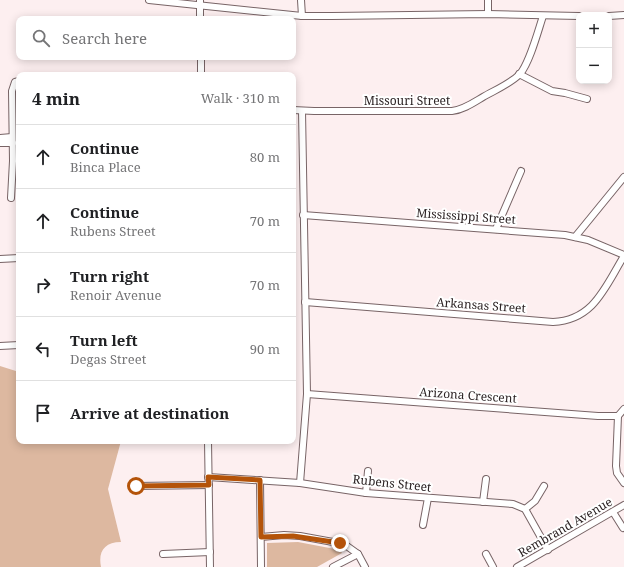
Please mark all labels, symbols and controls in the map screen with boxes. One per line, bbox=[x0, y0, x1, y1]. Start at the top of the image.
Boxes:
map controls bbox=[576, 12, 612, 84]
button: + bbox=[576, 12, 612, 48]
search box bbox=[16, 16, 296, 60]
icon: search bbox=[30, 27, 52, 49]
text: Search here bbox=[62, 28, 147, 48]
button: − bbox=[576, 48, 612, 84]
text: 4 min bbox=[32, 87, 80, 110]
text: Walk · 310 m bbox=[201, 89, 280, 107]
street label: Missouri Street bbox=[364, 92, 450, 109]
text: Continue bbox=[70, 138, 139, 158]
icon: ahead bbox=[32, 146, 54, 168]
text: 80 m bbox=[250, 148, 280, 166]
text: Binca Place bbox=[70, 158, 141, 176]
text: Continue bbox=[70, 202, 139, 222]
street label: Mississippi Street bbox=[416, 204, 516, 228]
icon: ahead bbox=[32, 210, 54, 232]
text: 70 m bbox=[250, 212, 280, 230]
text: Rubens Street bbox=[70, 222, 156, 240]
text: Turn right bbox=[70, 266, 149, 286]
icon: right bbox=[32, 274, 54, 296]
text: 70 m bbox=[250, 276, 280, 294]
text: Renoir Avenue bbox=[70, 286, 162, 304]
street label: Arkansas Street bbox=[436, 293, 526, 317]
text: Turn left bbox=[70, 330, 138, 350]
icon: left bbox=[32, 338, 54, 360]
text: 90 m bbox=[250, 340, 280, 358]
text: Degas Street bbox=[70, 350, 146, 368]
street label: Arizona Crescent bbox=[419, 383, 517, 407]
icon: arrive bbox=[32, 402, 54, 424]
text: Arrive at destination bbox=[70, 403, 229, 423]
street label: Rubens Street bbox=[352, 470, 432, 496]
route start bbox=[127, 477, 145, 495]
street label: Rembrand Avenue bbox=[515, 493, 615, 561]
route end bbox=[331, 534, 349, 552]

